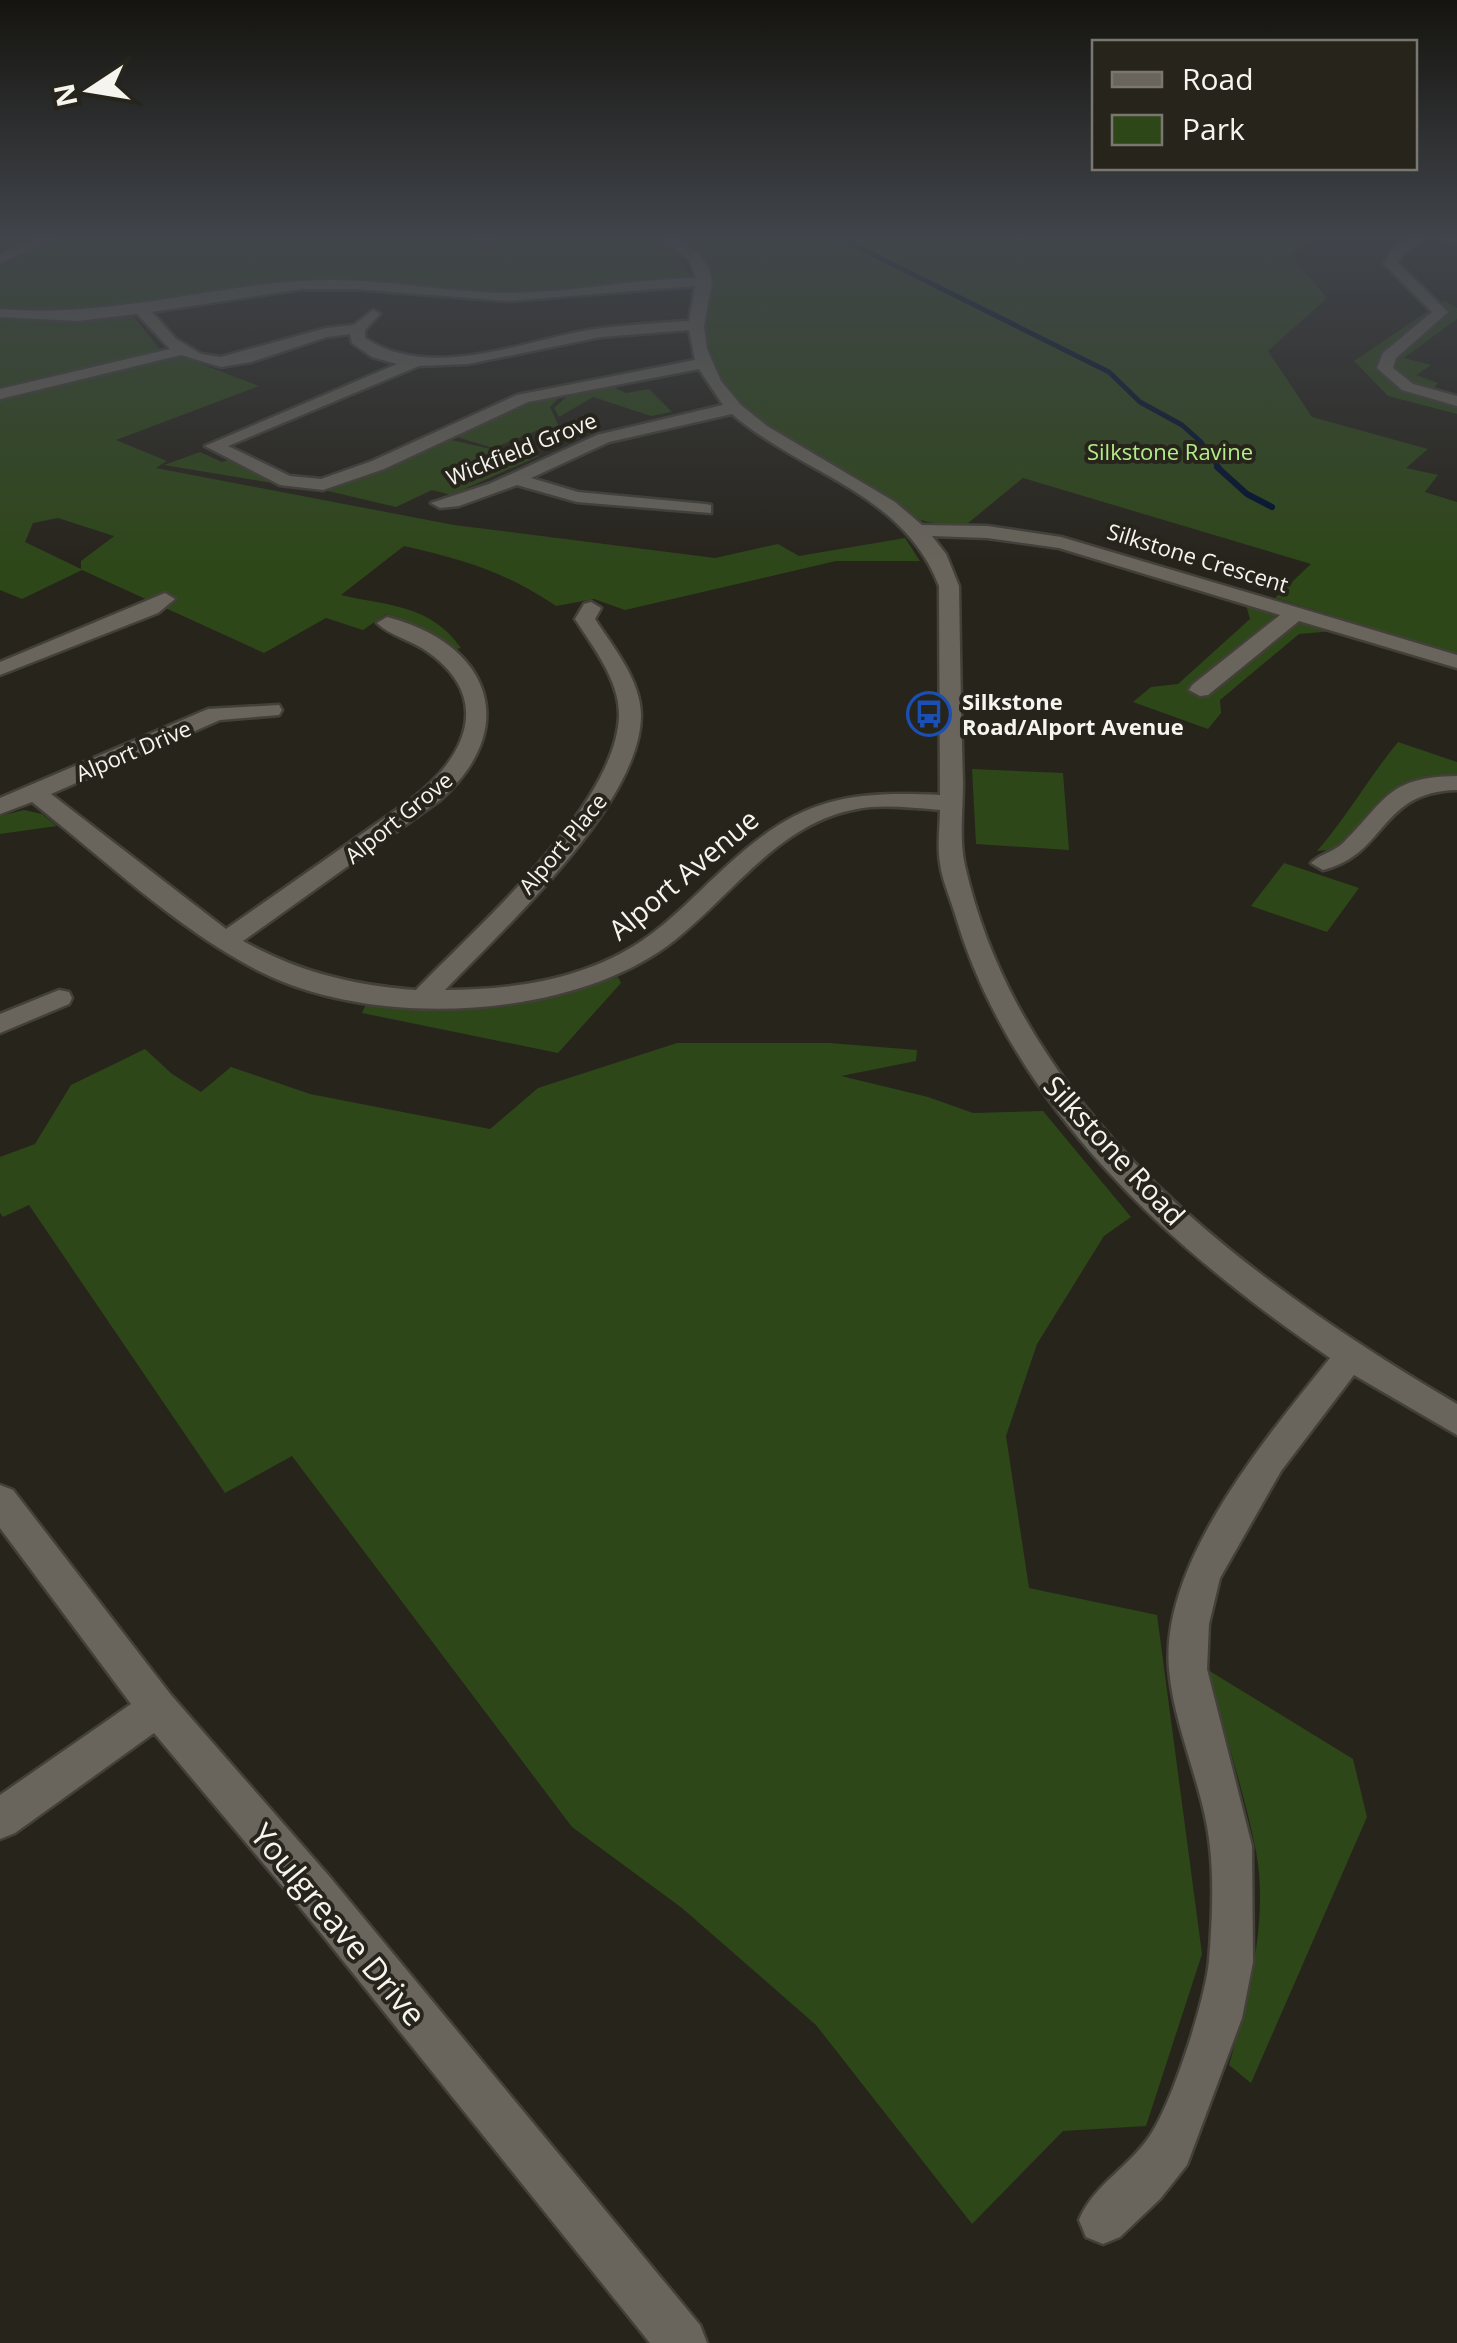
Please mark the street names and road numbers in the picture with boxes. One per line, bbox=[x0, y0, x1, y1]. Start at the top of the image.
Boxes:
street label: Wickfield Grove bbox=[441, 404, 601, 492]
street label: Silkstone Crescent bbox=[1104, 515, 1292, 599]
street label: Alport Drive bbox=[71, 712, 195, 788]
street label: Alport Grove bbox=[338, 764, 458, 870]
street label: Alport Place bbox=[511, 786, 613, 900]
street label: Alport Avenue bbox=[600, 800, 766, 948]
street label: Silkstone Road bbox=[1036, 1067, 1194, 1233]
street label: Youlgreave Drive bbox=[242, 1814, 436, 2034]

